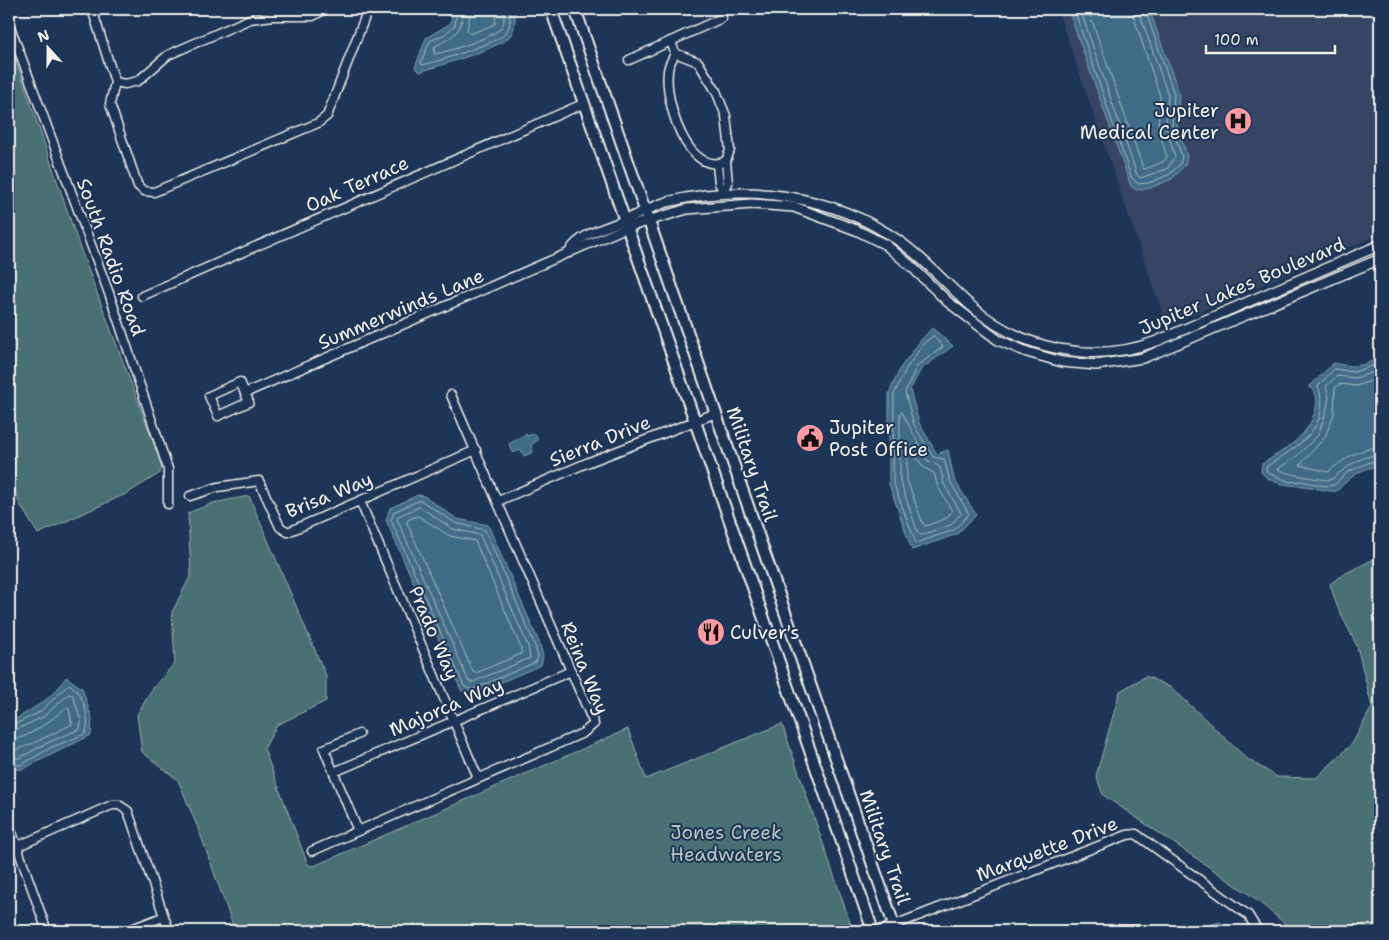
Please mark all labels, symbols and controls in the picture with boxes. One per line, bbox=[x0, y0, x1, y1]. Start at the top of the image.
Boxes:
north arrow bbox=[22, 22, 72, 72]
scale bar bbox=[1206, 22, 1335, 54]
text: N bbox=[35, 25, 52, 46]
text: 100 m bbox=[1214, 30, 1259, 50]
place label: Jupiter Medical Center bbox=[1080, 98, 1219, 145]
hospital icon: Jupiter Medical Center bbox=[1223, 106, 1253, 136]
street label: Oak Terrace bbox=[301, 150, 413, 218]
street label: South Radio Road bbox=[71, 175, 151, 339]
street label: Jupiter Lakes Boulevard bbox=[1135, 231, 1349, 341]
street label: Summerwinds Lane bbox=[314, 263, 488, 355]
street label: Military Trail bbox=[721, 403, 783, 525]
street label: Sierra Drive bbox=[546, 409, 654, 473]
place label: Jupiter Post Office bbox=[829, 415, 928, 462]
public building icon: Jupiter Post Office bbox=[795, 423, 825, 453]
street label: Brisa Way bbox=[282, 466, 376, 524]
street label: Prado Way bbox=[403, 582, 465, 684]
restaurant icon: Culver's bbox=[696, 617, 726, 647]
street label: Reina Way bbox=[555, 618, 615, 718]
place label: Culver's bbox=[730, 620, 800, 645]
street label: Majorca Way bbox=[385, 672, 507, 742]
street label: Military Trail bbox=[854, 786, 916, 908]
street label: Marquette Drive bbox=[973, 811, 1121, 887]
park label: Jones Creek Headwaters bbox=[670, 820, 782, 867]

